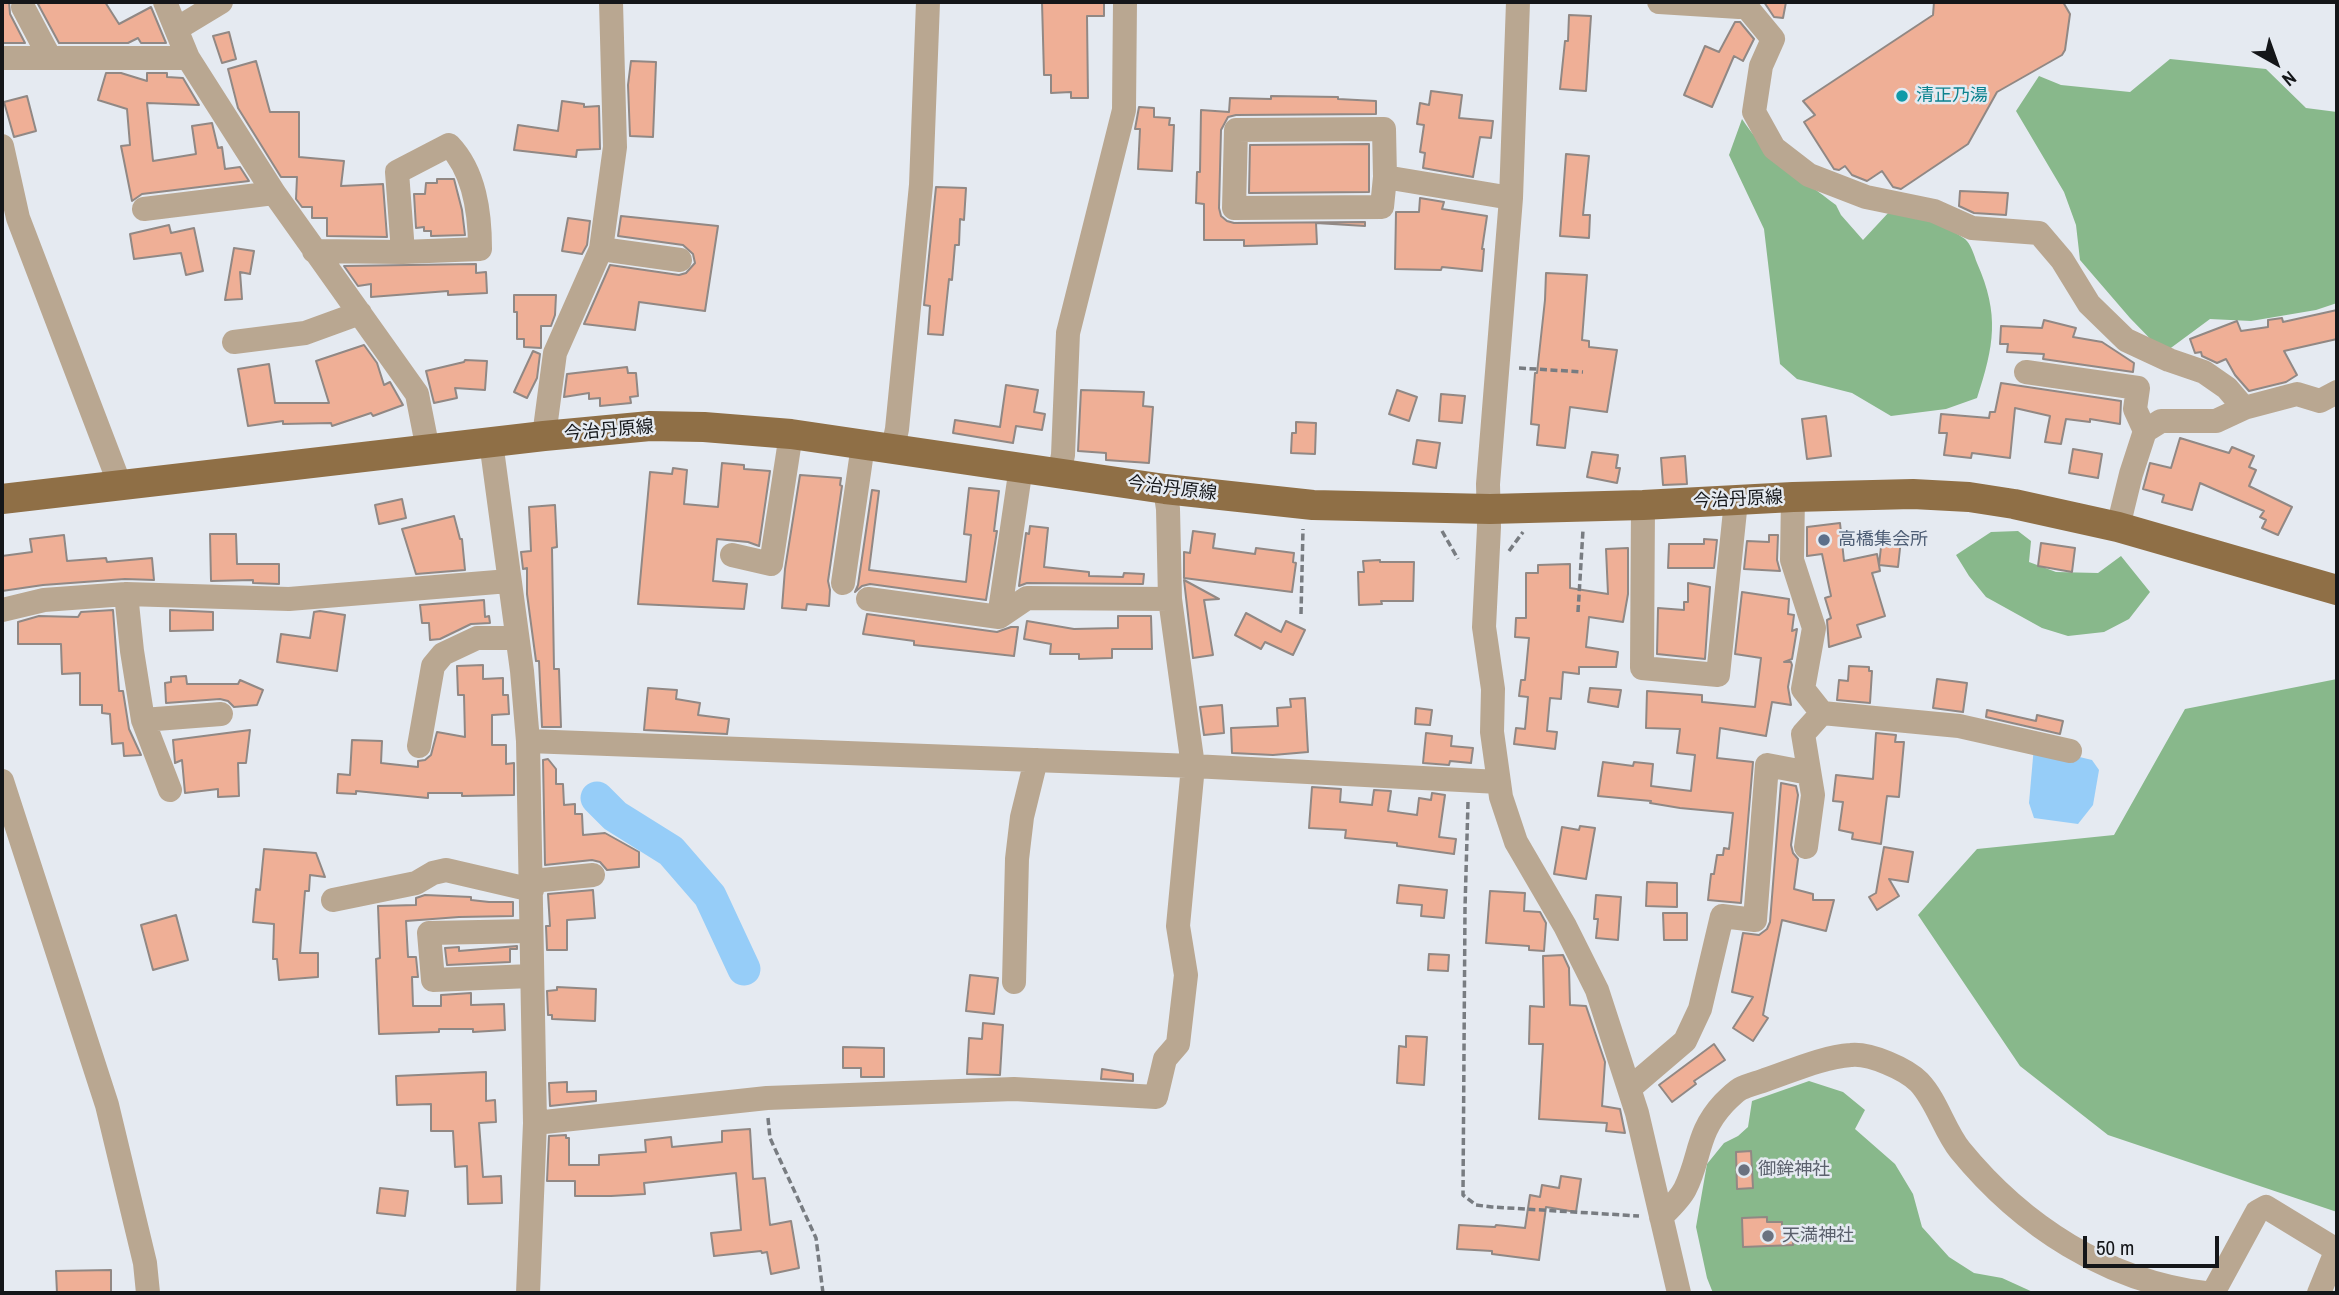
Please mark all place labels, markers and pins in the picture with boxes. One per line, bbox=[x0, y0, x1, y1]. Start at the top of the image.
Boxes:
place label: 清正乃湯 bbox=[1916, 85, 1988, 107]
marker: 清正乃湯 bbox=[1894, 88, 1910, 104]
place label: 高橋集会所 bbox=[1838, 529, 1928, 551]
marker: 高橋集会所 bbox=[1816, 532, 1832, 548]
place label: 御鉾神社 bbox=[1758, 1159, 1830, 1181]
marker: 御鉾神社 bbox=[1736, 1162, 1752, 1178]
place label: 天満神社 bbox=[1782, 1225, 1854, 1247]
marker: 天満神社 bbox=[1760, 1228, 1776, 1244]

